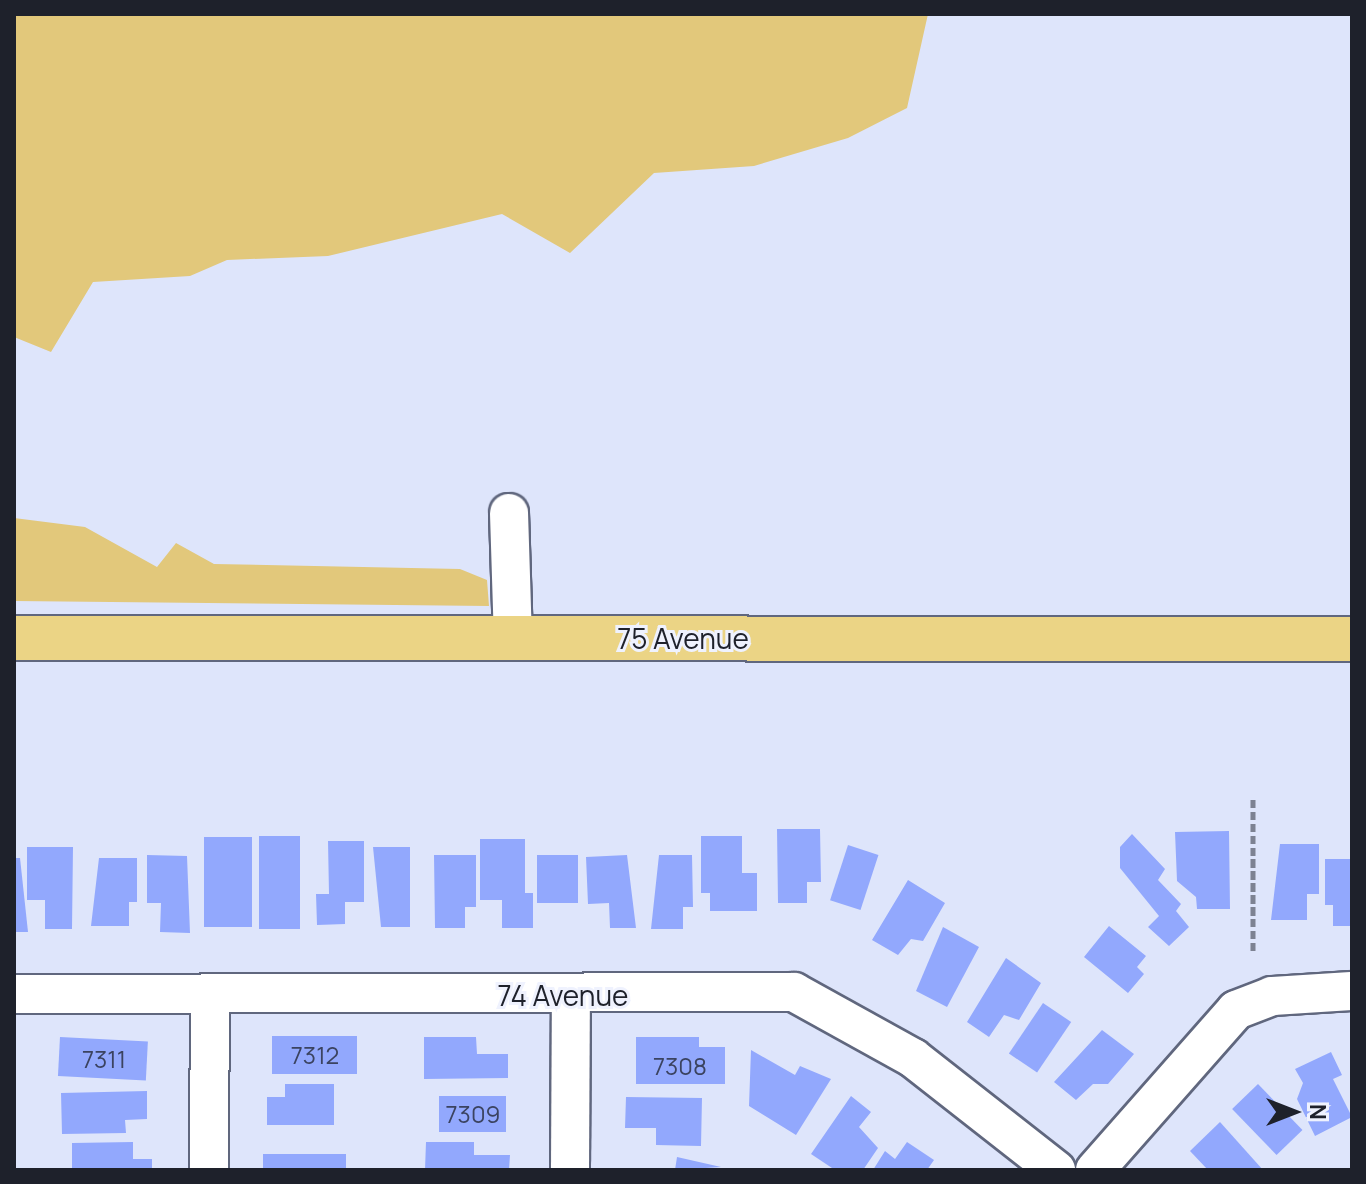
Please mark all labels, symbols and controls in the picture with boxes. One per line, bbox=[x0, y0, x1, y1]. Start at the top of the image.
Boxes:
street label: 75 Avenue bbox=[617, 621, 749, 655]
street label: 74 Avenue bbox=[498, 978, 628, 1012]
house number: 7312 bbox=[291, 1041, 339, 1069]
house number: 7311 bbox=[82, 1045, 126, 1073]
house number: 7308 bbox=[653, 1052, 707, 1080]
north arrow bbox=[1254, 1072, 1334, 1152]
house number: 7309 bbox=[446, 1100, 500, 1128]
text: N bbox=[1303, 1104, 1333, 1120]

